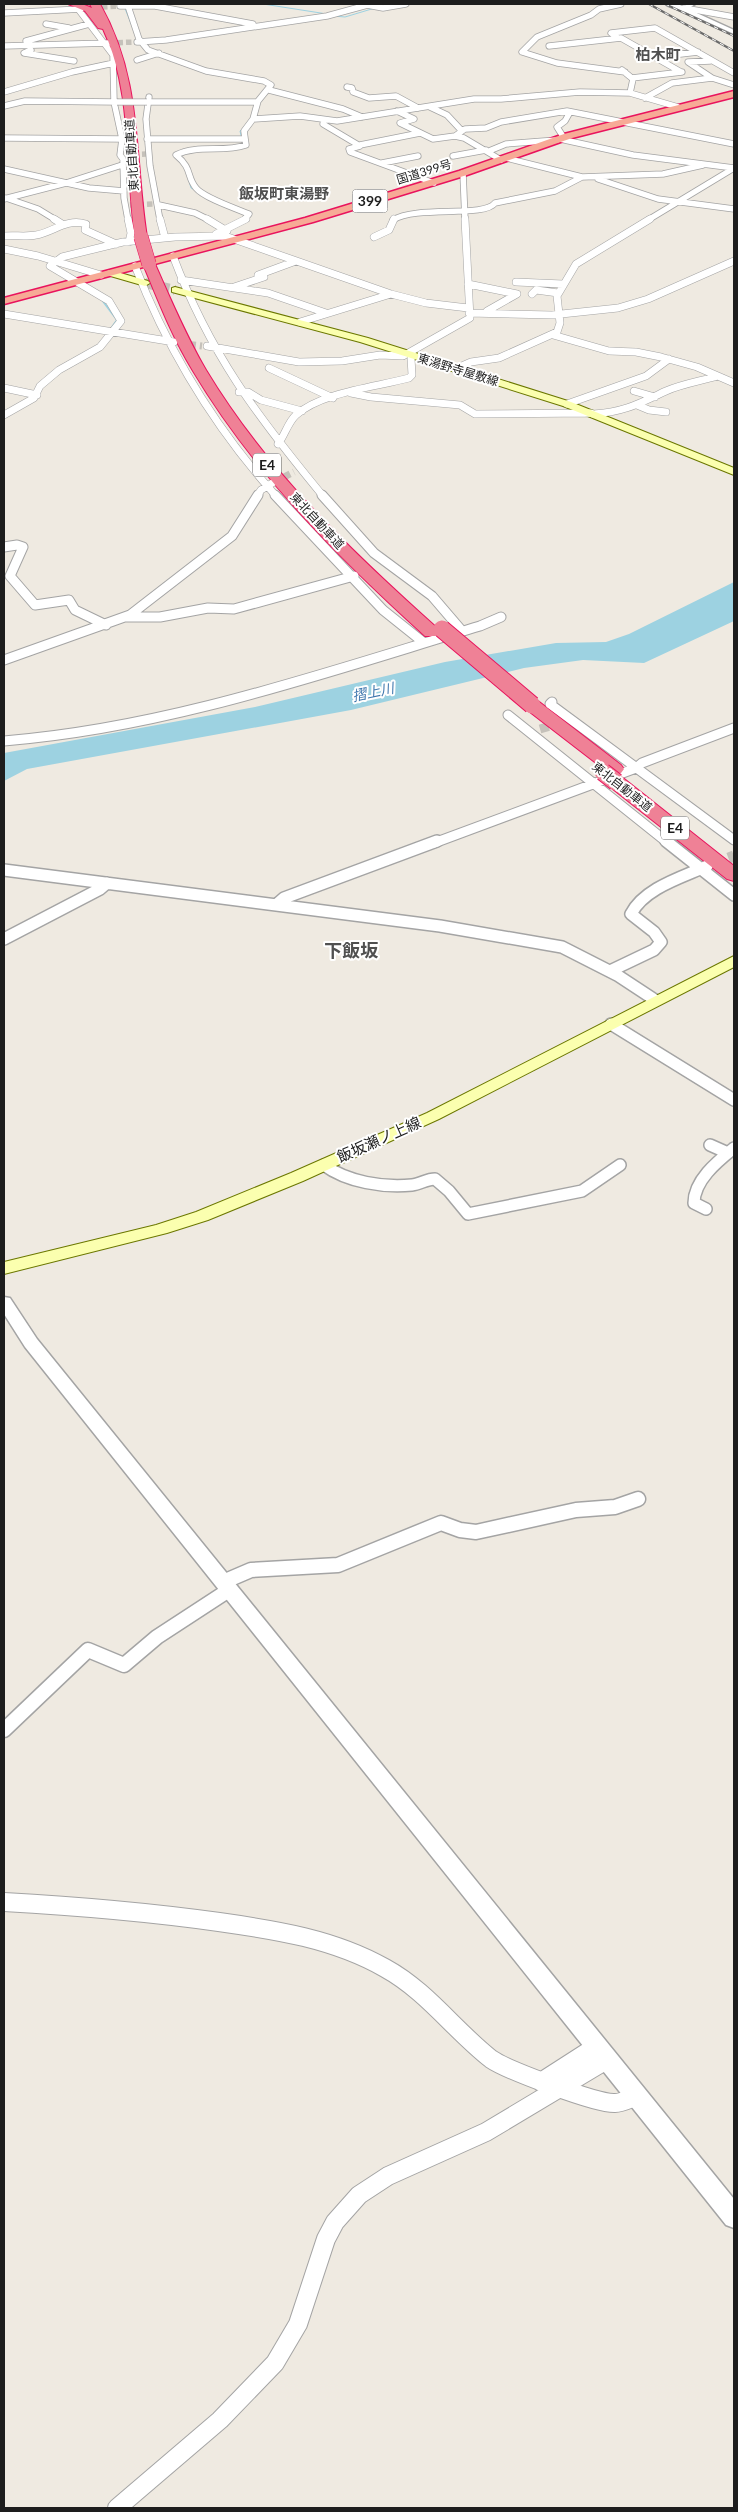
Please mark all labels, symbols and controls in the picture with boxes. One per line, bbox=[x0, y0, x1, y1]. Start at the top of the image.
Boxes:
district label: 柏木町 bbox=[635, 45, 681, 63]
street label: 東北自動車道 bbox=[122, 119, 141, 191]
street label: 国道399号 bbox=[394, 156, 453, 187]
district label: 飯坂町東湯野 bbox=[239, 184, 329, 202]
road number: 399 bbox=[352, 190, 388, 212]
street label: 東湯野寺屋敷線 bbox=[416, 350, 501, 389]
road number: E4 bbox=[253, 454, 281, 476]
street label: 東北自動車道 bbox=[287, 489, 347, 552]
water label: 摺上川 bbox=[351, 678, 397, 704]
street label: 東北自動車道 bbox=[589, 759, 655, 815]
road number: E4 bbox=[661, 816, 689, 840]
district label: 下飯坂 bbox=[324, 939, 379, 961]
street label: 飯坂瀬ノ上線 bbox=[334, 1113, 423, 1166]

